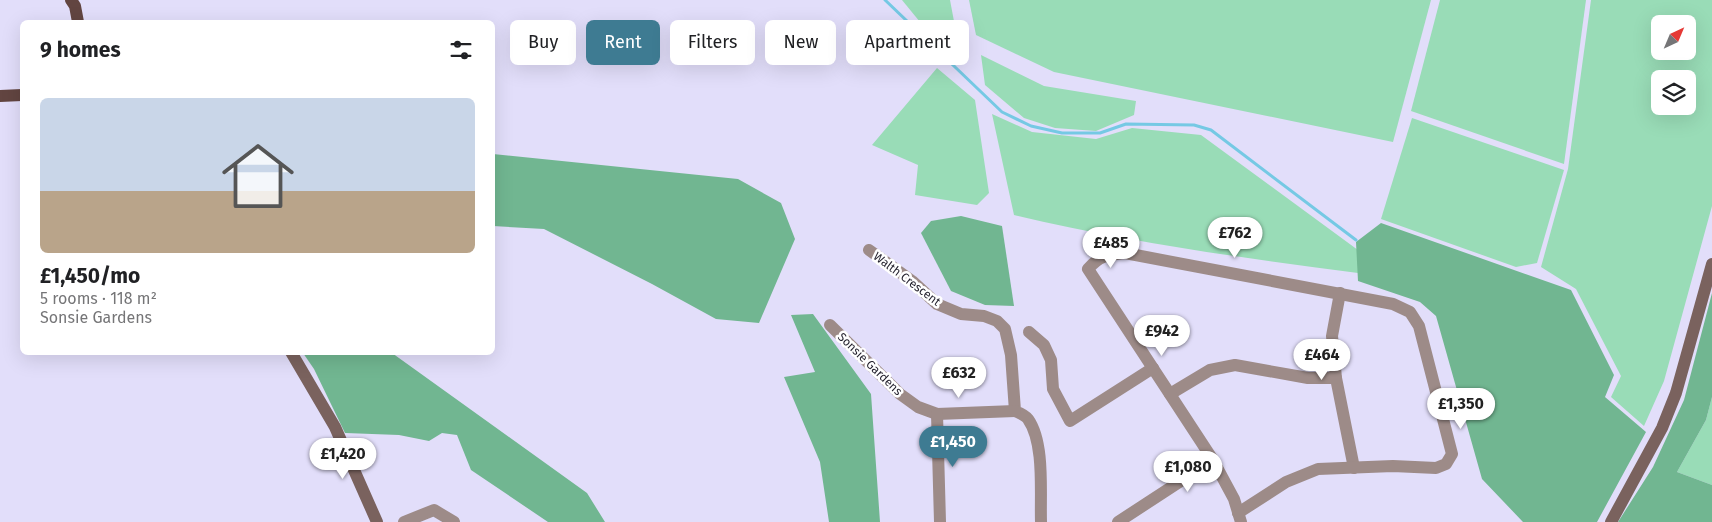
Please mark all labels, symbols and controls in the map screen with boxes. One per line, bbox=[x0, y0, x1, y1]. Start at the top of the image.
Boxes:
north arrow bbox=[1651, 15, 1696, 60]
map controls bbox=[1651, 15, 1696, 115]
chip: Buy bbox=[510, 20, 576, 65]
chip: Rent bbox=[586, 20, 660, 65]
chip: Filters bbox=[670, 20, 755, 65]
chip: New bbox=[765, 20, 836, 65]
chip: Apartment bbox=[846, 20, 969, 65]
icon: filters bbox=[447, 36, 475, 64]
text: 9 homes bbox=[40, 37, 121, 63]
button: layers bbox=[1651, 70, 1696, 115]
icon: home bbox=[213, 131, 303, 221]
pin: £762 bbox=[1205, 216, 1265, 259]
text: £762 bbox=[1219, 223, 1251, 242]
pin: £485 bbox=[1081, 226, 1141, 269]
text: £485 bbox=[1093, 233, 1129, 252]
street label: Walth Crescent bbox=[871, 249, 944, 309]
text: £1,450/mo bbox=[40, 263, 140, 289]
text: 5 rooms · 118 m² bbox=[40, 289, 157, 308]
text: Sonsie Gardens bbox=[40, 308, 152, 327]
pin: £942 bbox=[1132, 314, 1192, 357]
text: £942 bbox=[1145, 321, 1179, 340]
street label: Sonsie Gardens bbox=[835, 330, 905, 398]
pin: £464 bbox=[1292, 338, 1352, 381]
text: £464 bbox=[1304, 345, 1340, 364]
pin: £632 bbox=[929, 356, 989, 399]
text: £632 bbox=[942, 363, 976, 382]
pin: £1,350 bbox=[1420, 388, 1502, 430]
text: £1,350 bbox=[1438, 394, 1484, 413]
pin: £1,450 bbox=[912, 426, 994, 468]
text: £1,450 bbox=[930, 432, 976, 451]
pin: £1,420 bbox=[302, 438, 384, 480]
text: £1,420 bbox=[320, 444, 366, 463]
pin: £1,080 bbox=[1147, 450, 1229, 493]
text: £1,080 bbox=[1164, 457, 1212, 476]

